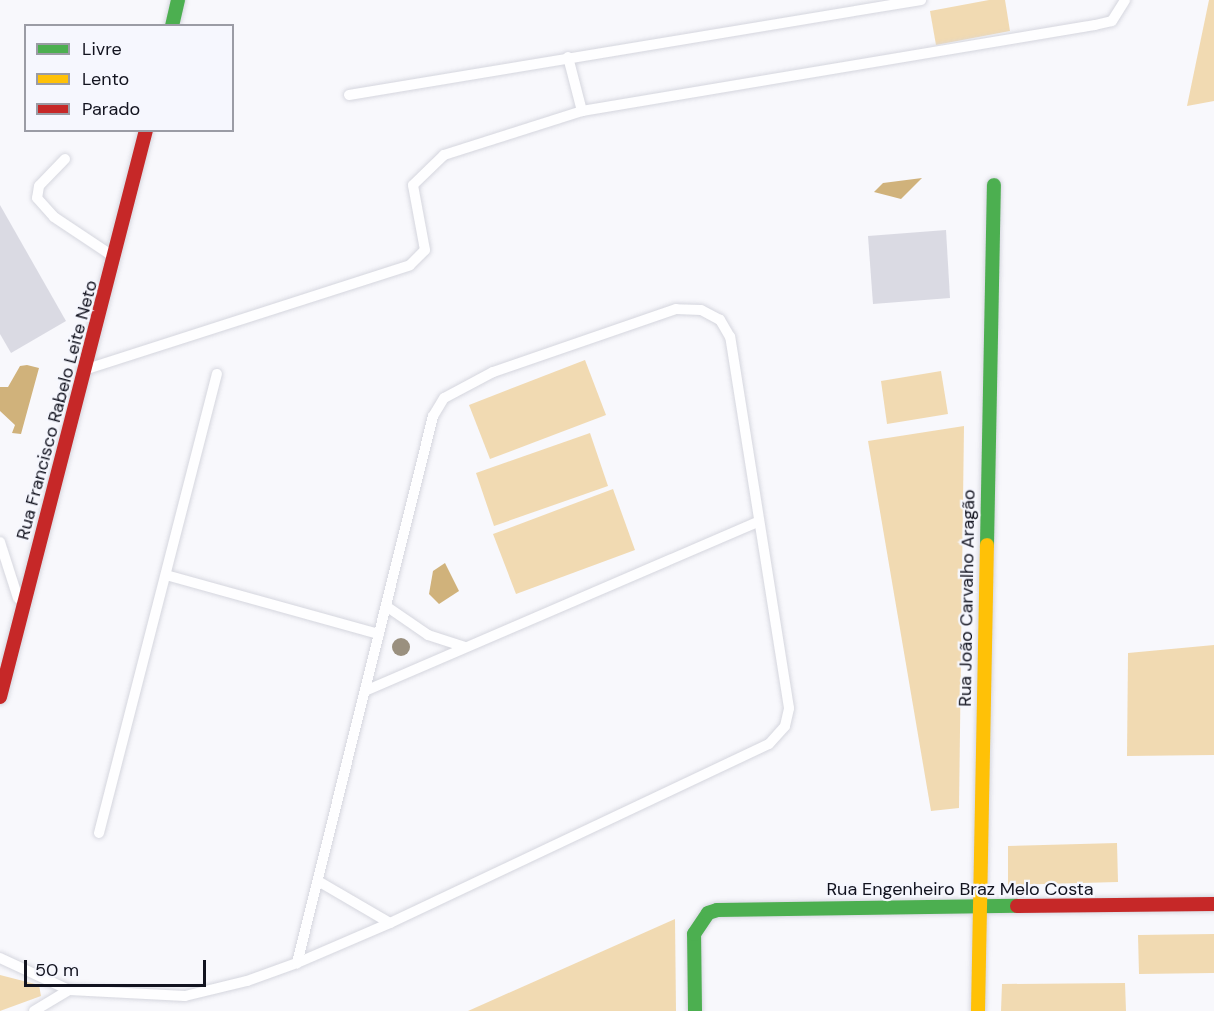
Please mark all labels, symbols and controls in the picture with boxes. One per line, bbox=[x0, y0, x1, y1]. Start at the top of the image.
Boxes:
legend bbox=[24, 24, 234, 132]
text: Livre bbox=[82, 37, 122, 61]
text: Lento bbox=[82, 67, 129, 91]
text: Parado bbox=[82, 97, 140, 121]
street label: Rua Francisco Rabelo Leite Neto bbox=[12, 278, 102, 542]
street label: Rua João Carvalho Aragão bbox=[954, 489, 980, 707]
street label: Rua Engenheiro Braz Melo Costa bbox=[826, 878, 1094, 900]
scale bar bbox=[27, 948, 208, 986]
text: 50 m bbox=[35, 958, 79, 982]

